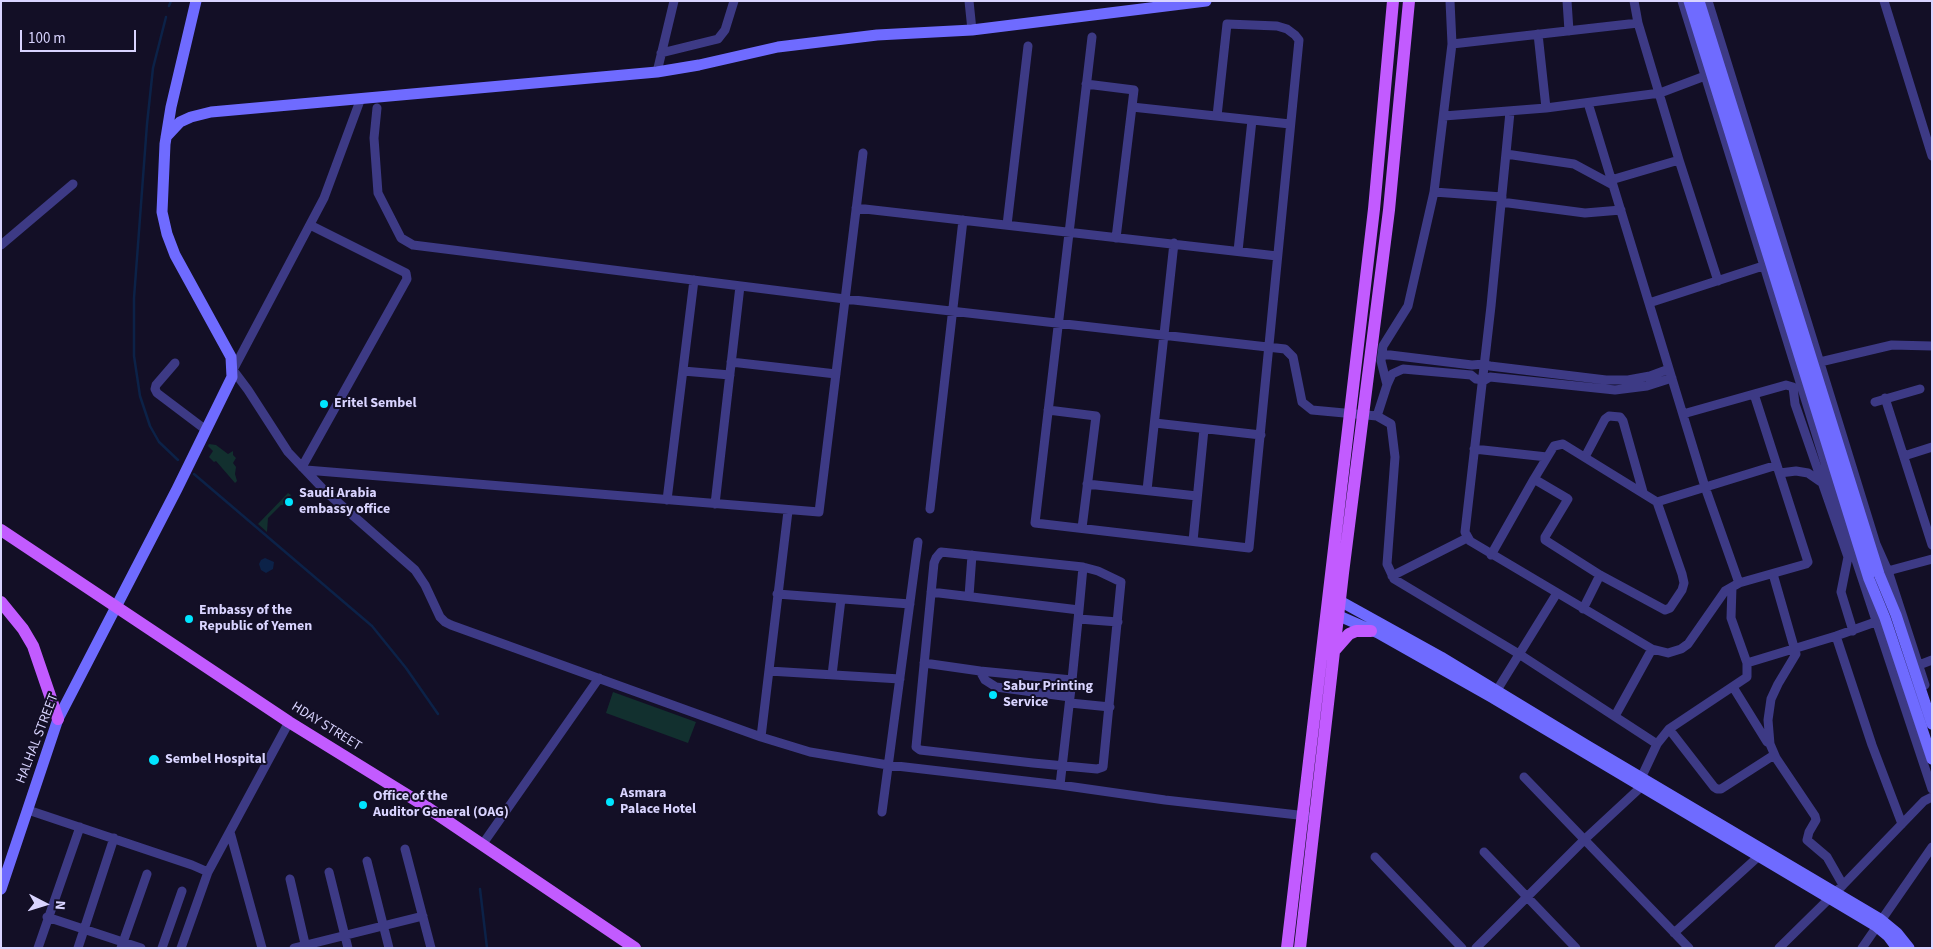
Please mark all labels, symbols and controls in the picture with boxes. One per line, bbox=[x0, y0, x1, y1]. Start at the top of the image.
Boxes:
scale bar bbox=[22, 20, 139, 52]
text: 100 m bbox=[28, 28, 66, 49]
place label: Eritel Sembel bbox=[334, 396, 417, 412]
marker: Eritel Sembel bbox=[318, 398, 330, 410]
place label: Saudi Arabia embassy office bbox=[299, 486, 390, 518]
marker: Saudi Arabia embassy office bbox=[283, 496, 295, 508]
place label: Embassy of the Republic of Yemen bbox=[199, 603, 312, 636]
marker: Embassy of the Republic of Yemen bbox=[183, 613, 195, 625]
place label: Sabur Printing Service bbox=[1003, 679, 1093, 712]
marker: Sabur Printing Service bbox=[987, 689, 999, 701]
street label: HALHAL STREET bbox=[13, 692, 63, 786]
street label: HDAY STREET bbox=[288, 699, 364, 755]
place label: Sembel Hospital bbox=[165, 752, 266, 768]
marker: Sembel Hospital bbox=[147, 753, 161, 767]
place label: Asmara Palace Hotel bbox=[620, 786, 696, 819]
place label: Office of the Auditor General (OAG) bbox=[373, 789, 509, 822]
marker: Asmara Palace Hotel bbox=[604, 796, 616, 808]
marker: Office of the Auditor General (OAG) bbox=[357, 799, 369, 811]
north arrow bbox=[20, 879, 70, 929]
text: N bbox=[50, 900, 70, 911]

